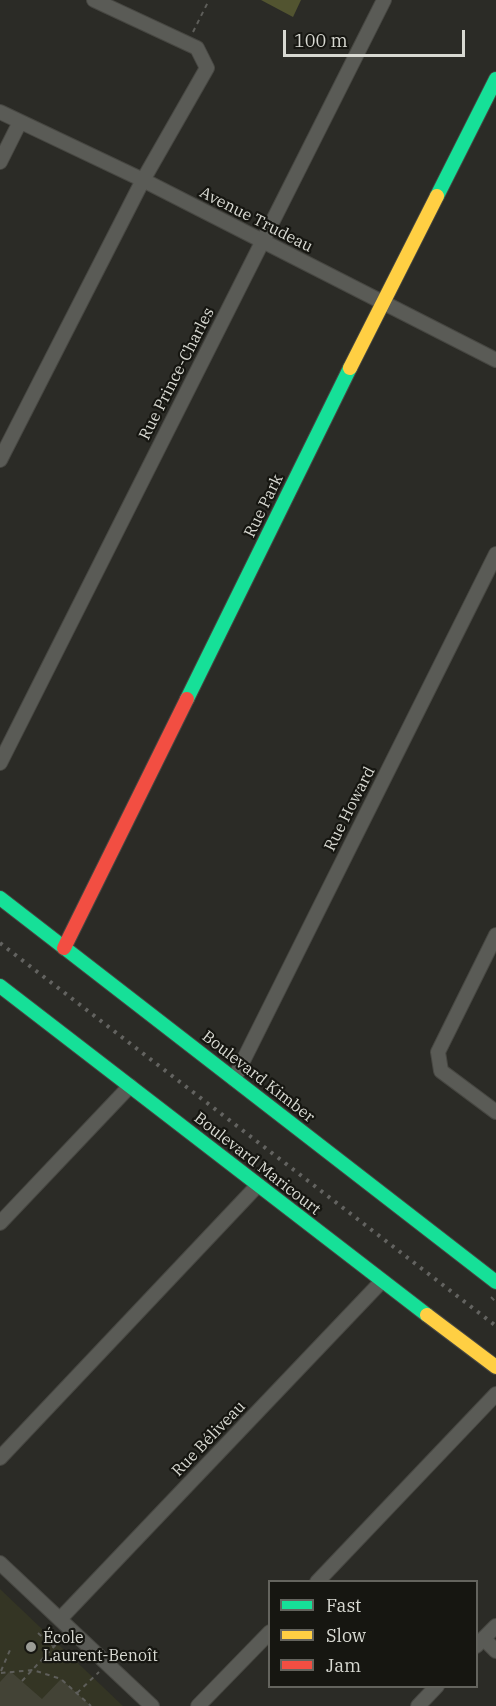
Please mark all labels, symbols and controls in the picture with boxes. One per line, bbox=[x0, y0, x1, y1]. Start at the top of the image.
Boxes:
scale bar bbox=[286, 18, 468, 56]
text: 100 m bbox=[294, 29, 348, 52]
street label: Avenue Trudeau bbox=[196, 183, 316, 257]
street label: Rue Prince-Charles bbox=[135, 305, 219, 443]
street label: Rue Park bbox=[241, 471, 287, 541]
street label: Rue Howard bbox=[321, 764, 379, 854]
street label: Boulevard Kimber bbox=[198, 1027, 318, 1127]
street label: Boulevard Maricourt bbox=[190, 1109, 324, 1219]
street label: Rue Béliveau bbox=[168, 1397, 250, 1481]
legend bbox=[268, 1580, 478, 1688]
text: Fast bbox=[326, 1594, 361, 1617]
text: Slow bbox=[326, 1624, 366, 1647]
place label: École Laurent-Benoît bbox=[43, 1628, 158, 1666]
marker: École Laurent-Benoît bbox=[24, 1640, 38, 1654]
text: Jam bbox=[326, 1654, 361, 1677]

